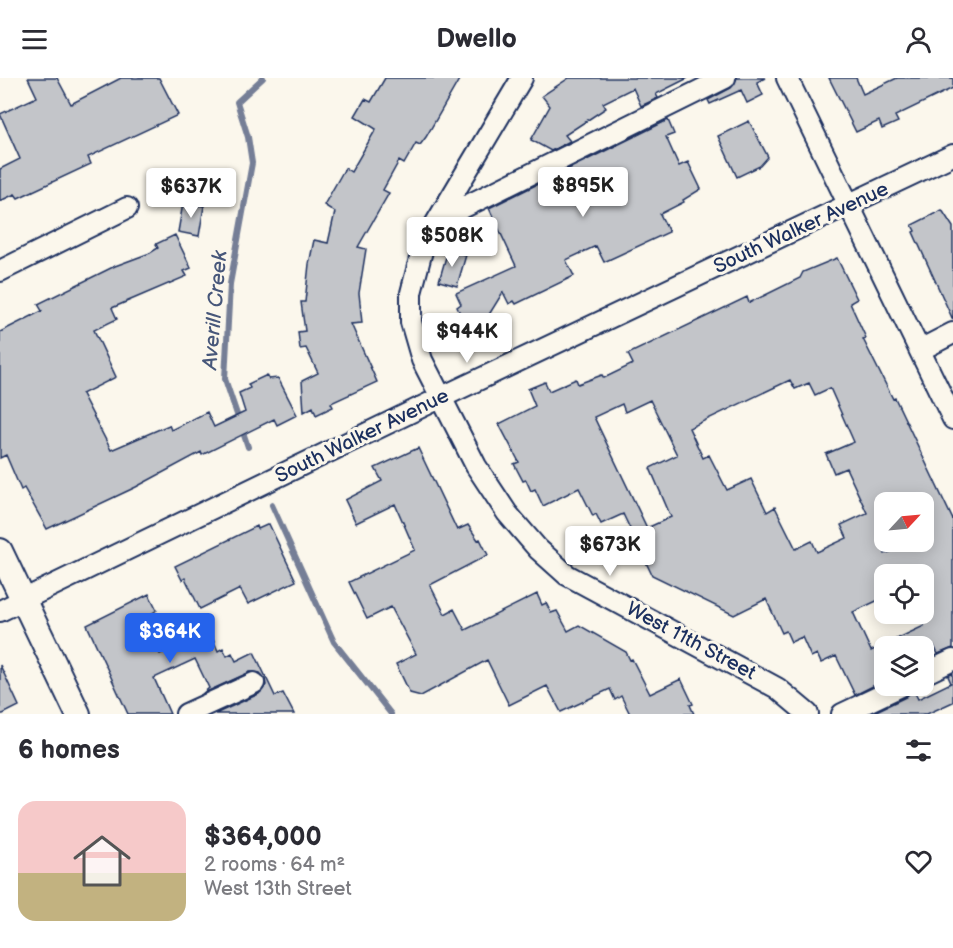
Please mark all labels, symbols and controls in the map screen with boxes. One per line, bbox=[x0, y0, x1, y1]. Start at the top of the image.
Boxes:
icon: menu bbox=[18, 23, 51, 56]
text: Dwello bbox=[436, 23, 517, 55]
icon: person bbox=[902, 23, 935, 56]
pin: $895K bbox=[541, 167, 625, 218]
pin: $637K bbox=[149, 168, 233, 219]
text: $895K bbox=[552, 174, 614, 198]
text: $637K bbox=[160, 175, 222, 199]
street label: South Walker Avenue bbox=[710, 177, 892, 279]
pin: $508K bbox=[410, 217, 494, 268]
text: $508K bbox=[421, 224, 483, 248]
water label: Averill Creek bbox=[197, 249, 233, 371]
pin: $944K bbox=[425, 313, 509, 364]
text: $944K bbox=[436, 320, 498, 344]
street label: South Walker Avenue bbox=[271, 383, 453, 488]
north arrow bbox=[874, 492, 934, 552]
map controls bbox=[874, 492, 934, 696]
pin: $673K bbox=[568, 526, 652, 577]
text: $673K bbox=[579, 533, 641, 557]
button: locate bbox=[874, 564, 934, 624]
street label: West 11th Street bbox=[622, 597, 760, 685]
pin: $364K bbox=[128, 613, 212, 664]
text: $364K bbox=[139, 620, 201, 644]
button: layers bbox=[874, 636, 934, 696]
icon: filters bbox=[902, 734, 935, 767]
text: 6 homes bbox=[18, 735, 120, 766]
text: $364,000 bbox=[204, 822, 322, 853]
icon: home bbox=[66, 825, 138, 897]
icon: heart bbox=[902, 845, 935, 878]
text: 2 rooms · 64 m² bbox=[204, 853, 345, 877]
text: West 13th Street bbox=[204, 877, 352, 901]

